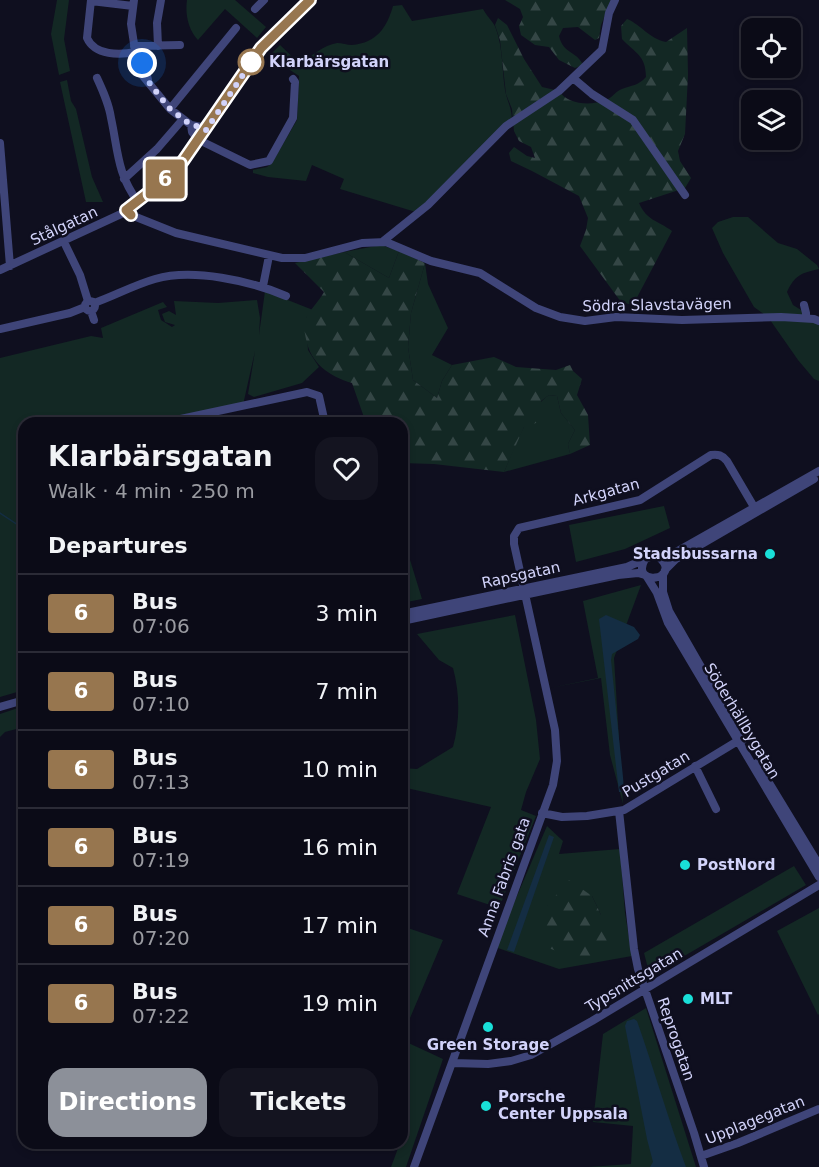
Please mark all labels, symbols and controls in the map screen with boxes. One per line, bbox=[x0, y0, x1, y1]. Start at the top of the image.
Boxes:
map controls bbox=[741, 18, 801, 150]
button: locate bbox=[741, 18, 801, 78]
your location bbox=[127, 48, 157, 78]
marker: Klarbärsgatan bbox=[238, 49, 264, 75]
place label: Klarbärsgatan bbox=[269, 53, 389, 71]
button: layers bbox=[741, 90, 801, 150]
line badge: 6 bbox=[146, 160, 184, 198]
text: 6 bbox=[158, 167, 172, 191]
street label: Stålgatan bbox=[28, 203, 100, 249]
street label: Södra Slavstavägen bbox=[582, 295, 732, 315]
button: heart bbox=[315, 437, 378, 500]
text: Klarbärsgatan bbox=[48, 440, 273, 473]
street label: Arkgatan bbox=[571, 474, 641, 510]
text: Walk · 4 min · 250 m bbox=[48, 479, 255, 503]
text: Departures bbox=[48, 533, 188, 558]
place label: Stadsbussarna bbox=[633, 545, 758, 563]
marker: Stadsbussarna bbox=[763, 547, 777, 561]
street label: Rapsgatan bbox=[480, 558, 562, 592]
text: Bus bbox=[132, 589, 178, 614]
text: 6 bbox=[74, 601, 88, 625]
text: 3 min bbox=[316, 601, 378, 626]
text: 07:06 bbox=[132, 614, 190, 638]
street label: Söderhällbygatan bbox=[700, 660, 784, 782]
text: Bus bbox=[132, 667, 178, 692]
text: 6 bbox=[74, 679, 88, 703]
text: 7 min bbox=[316, 679, 378, 704]
text: 07:10 bbox=[132, 692, 190, 716]
text: Bus bbox=[132, 745, 178, 770]
street label: Pustgatan bbox=[619, 747, 693, 801]
text: 6 bbox=[74, 757, 88, 781]
text: 10 min bbox=[302, 757, 378, 782]
text: 07:13 bbox=[132, 770, 190, 794]
street label: Anna Fabris gata bbox=[474, 815, 534, 939]
text: Bus bbox=[132, 823, 178, 848]
text: 6 bbox=[74, 835, 88, 859]
text: 16 min bbox=[302, 835, 378, 860]
text: 07:19 bbox=[132, 848, 190, 872]
place label: PostNord bbox=[697, 856, 775, 874]
marker: PostNord bbox=[678, 858, 692, 872]
text: Bus bbox=[132, 901, 178, 926]
text: 6 bbox=[74, 913, 88, 937]
text: 17 min bbox=[302, 913, 378, 938]
text: 07:20 bbox=[132, 926, 190, 950]
street label: Typsnittsgatan bbox=[582, 944, 686, 1016]
text: Bus bbox=[132, 979, 178, 1004]
place label: MLT bbox=[700, 990, 733, 1008]
text: 6 bbox=[74, 991, 88, 1015]
text: 19 min bbox=[302, 991, 378, 1016]
marker: MLT bbox=[681, 992, 695, 1006]
street label: Reprogatan bbox=[653, 995, 699, 1083]
text: 07:22 bbox=[132, 1004, 190, 1028]
marker: Green Storage bbox=[481, 1020, 495, 1034]
place label: Green Storage bbox=[427, 1036, 549, 1054]
button: Directions bbox=[48, 1068, 207, 1137]
button: Tickets bbox=[219, 1068, 378, 1137]
place label: Porsche Center Uppsala bbox=[498, 1088, 628, 1123]
street label: Upplagegatan bbox=[703, 1092, 807, 1148]
marker: Porsche Center Uppsala bbox=[479, 1099, 493, 1113]

